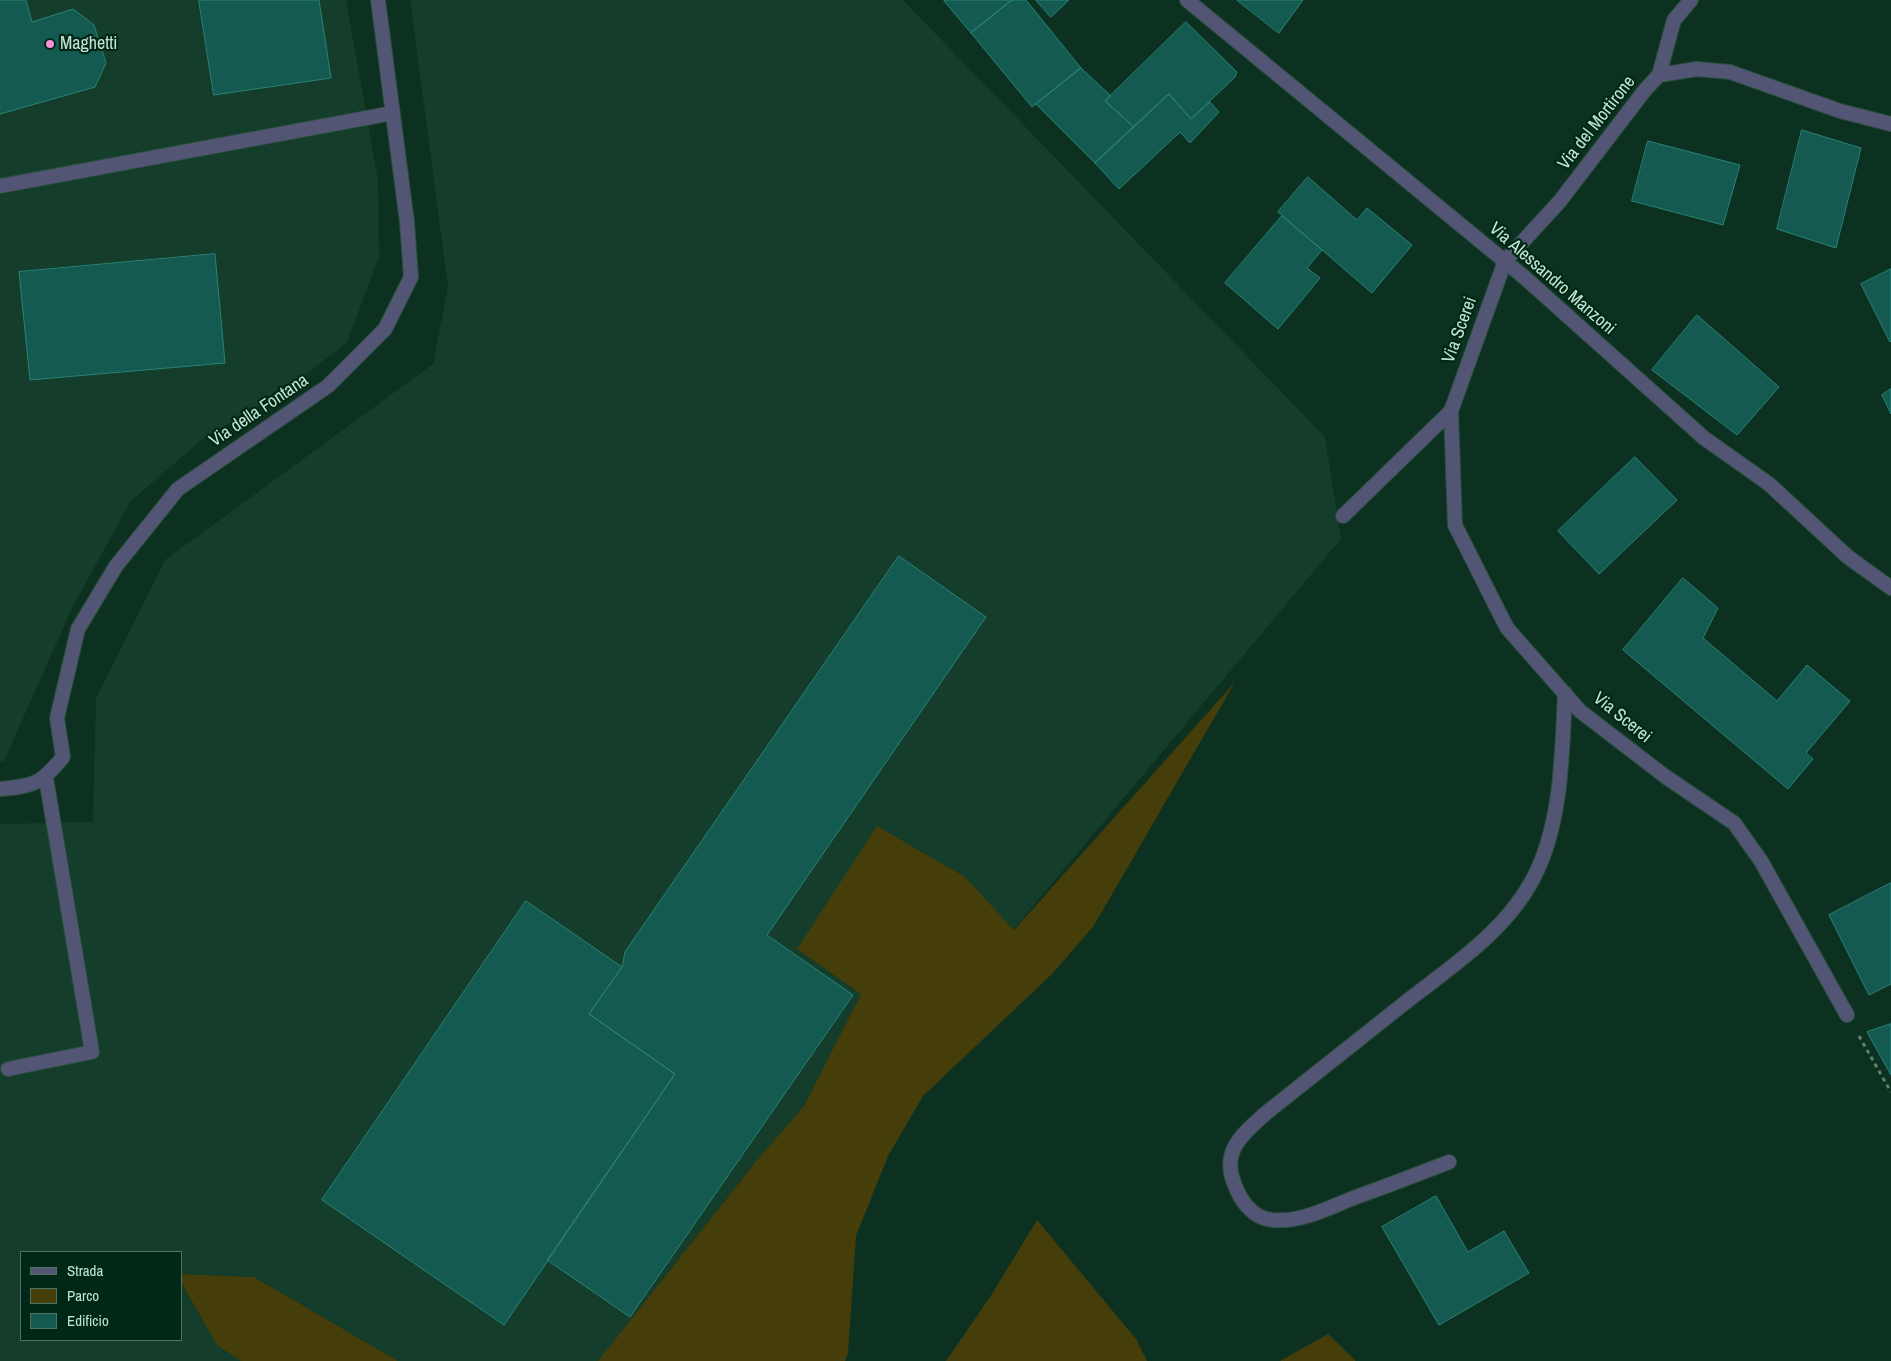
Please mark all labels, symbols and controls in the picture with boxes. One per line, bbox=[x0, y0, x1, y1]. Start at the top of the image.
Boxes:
place label: Maghetti bbox=[60, 33, 117, 55]
marker: Maghetti bbox=[44, 38, 56, 50]
street label: Via del Mortirone bbox=[1554, 72, 1640, 174]
street label: Via Alessandro Manzoni bbox=[1484, 218, 1620, 340]
street label: Via Scerei bbox=[1438, 294, 1482, 366]
street label: Via della Fontana bbox=[205, 370, 313, 452]
street label: Via Scerei bbox=[1589, 688, 1655, 748]
legend bbox=[20, 1251, 182, 1341]
text: Strada bbox=[67, 1260, 103, 1281]
text: Parco bbox=[67, 1285, 99, 1306]
text: Edificio bbox=[67, 1310, 109, 1331]

